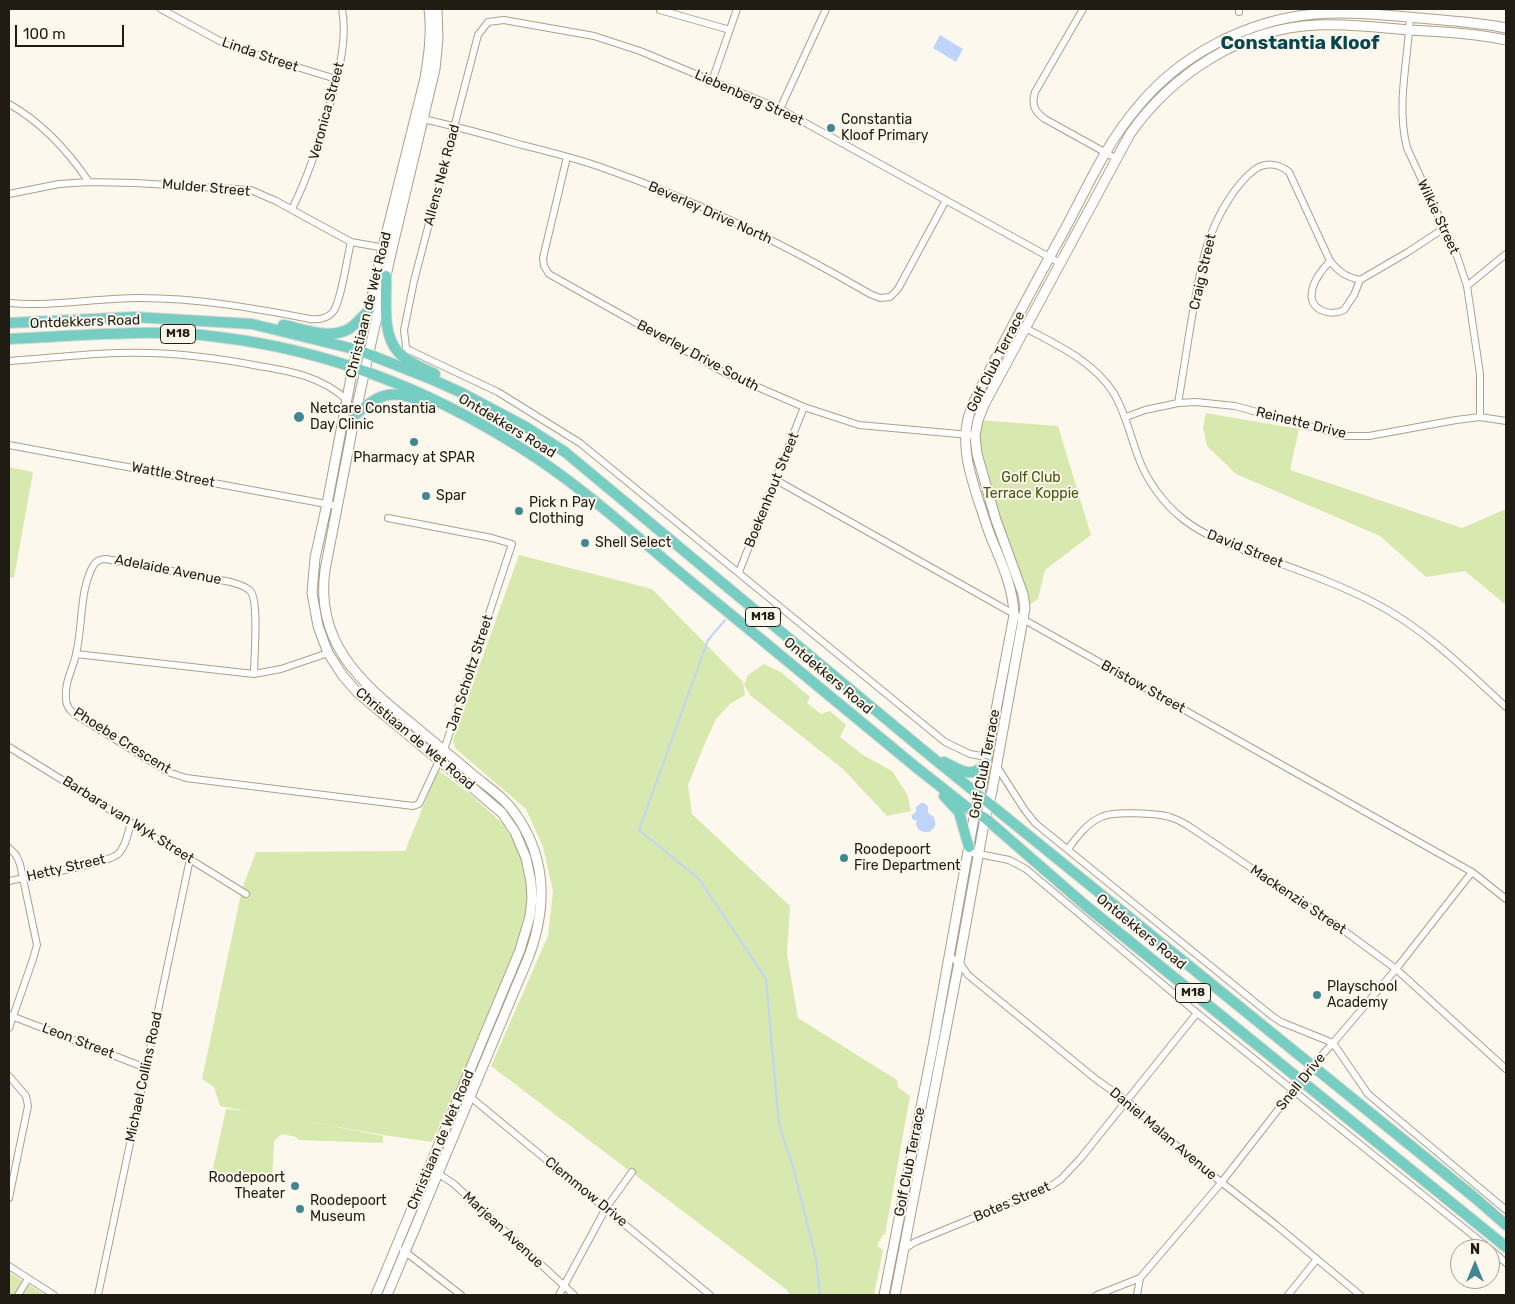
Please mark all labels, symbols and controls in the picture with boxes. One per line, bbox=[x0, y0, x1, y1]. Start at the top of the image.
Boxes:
scale bar bbox=[18, 15, 126, 47]
text: 100 m bbox=[23, 25, 65, 43]
district label: Constantia Kloof bbox=[1221, 33, 1379, 55]
street label: Linda Street bbox=[220, 34, 300, 76]
street label: Veronica Street bbox=[306, 60, 348, 162]
street label: Liebenberg Street bbox=[692, 66, 806, 130]
place label: Constantia Kloof Primary bbox=[841, 112, 929, 144]
street label: Allens Nek Road bbox=[420, 122, 464, 228]
marker: Constantia Kloof Primary bbox=[825, 122, 837, 134]
street label: Mulder Street bbox=[161, 176, 251, 200]
street label: Wilkie Street bbox=[1413, 177, 1463, 257]
street label: Beverley Drive North bbox=[645, 178, 775, 248]
street label: Christiaan de Wet Road bbox=[343, 230, 395, 380]
street label: Craig Street bbox=[1186, 232, 1220, 312]
street label: Golf Club Terrace bbox=[963, 309, 1029, 415]
street label: Ontdekkers Road bbox=[29, 312, 141, 332]
street label: Beverley Drive South bbox=[634, 317, 762, 395]
road number: M18 bbox=[160, 324, 196, 344]
street label: Ontdekkers Road bbox=[455, 390, 559, 462]
place label: Netcare Constantia Day Clinic bbox=[310, 401, 436, 434]
street label: Reinette Drive bbox=[1254, 404, 1348, 442]
marker: Netcare Constantia Day Clinic bbox=[292, 410, 306, 424]
street label: Boekenhout Street bbox=[741, 430, 803, 550]
marker: Pharmacy at SPAR bbox=[408, 436, 420, 448]
place label: Pharmacy at SPAR bbox=[353, 450, 475, 466]
street label: Wattle Street bbox=[130, 459, 216, 491]
park label: Golf Club Terrace Koppie bbox=[983, 470, 1079, 502]
place label: Spar bbox=[436, 488, 466, 504]
marker: Spar bbox=[420, 490, 432, 502]
place label: Pick n Pay Clothing bbox=[529, 495, 596, 528]
marker: Pick n Pay Clothing bbox=[513, 505, 525, 517]
street label: David Street bbox=[1204, 526, 1286, 572]
place label: Shell Select bbox=[595, 535, 671, 551]
marker: Shell Select bbox=[579, 537, 591, 549]
street label: Adelaide Avenue bbox=[113, 551, 223, 589]
road number: M18 bbox=[746, 608, 780, 626]
street label: Jan Scholtz Street bbox=[443, 613, 497, 733]
street label: Ontdekkers Road bbox=[780, 634, 876, 718]
street label: Bristow Street bbox=[1098, 657, 1188, 717]
street label: Christiaan de Wet Road bbox=[352, 684, 478, 794]
street label: Phoebe Crescent bbox=[70, 704, 174, 778]
street label: Golf Club Terrace bbox=[966, 708, 1004, 820]
street label: Barbara van Wyk Street bbox=[59, 773, 197, 867]
place label: Roodepoort Fire Department bbox=[854, 842, 961, 874]
street label: Hetty Street bbox=[25, 851, 107, 885]
marker: Roodepoort Fire Department bbox=[838, 852, 850, 864]
street label: Mackenzie Street bbox=[1247, 862, 1349, 938]
street label: Ontdekkers Road bbox=[1093, 891, 1189, 973]
place label: Playschool Academy bbox=[1327, 979, 1397, 1012]
road number: M18 bbox=[1176, 984, 1210, 1002]
marker: Playschool Academy bbox=[1311, 989, 1323, 1001]
street label: Michael Collins Road bbox=[122, 1010, 166, 1144]
street label: Leon Street bbox=[40, 1020, 116, 1062]
street label: Snell Drive bbox=[1273, 1050, 1329, 1114]
street label: Christiaan de Wet Road bbox=[404, 1068, 478, 1212]
street label: Daniel Malan Avenue bbox=[1106, 1084, 1220, 1184]
street label: Golf Club Terrace bbox=[891, 1106, 929, 1218]
street label: Clemmow Drive bbox=[541, 1153, 631, 1231]
place label: Roodepoort Theater bbox=[208, 1170, 285, 1202]
street label: Botes Street bbox=[971, 1178, 1053, 1226]
marker: Roodepoort Theater bbox=[289, 1180, 301, 1192]
street label: Marjean Avenue bbox=[459, 1188, 547, 1272]
place label: Roodepoort Museum bbox=[310, 1193, 387, 1226]
marker: Roodepoort Museum bbox=[294, 1203, 306, 1215]
north arrow bbox=[1450, 1239, 1500, 1289]
text: N bbox=[1470, 1241, 1480, 1258]

